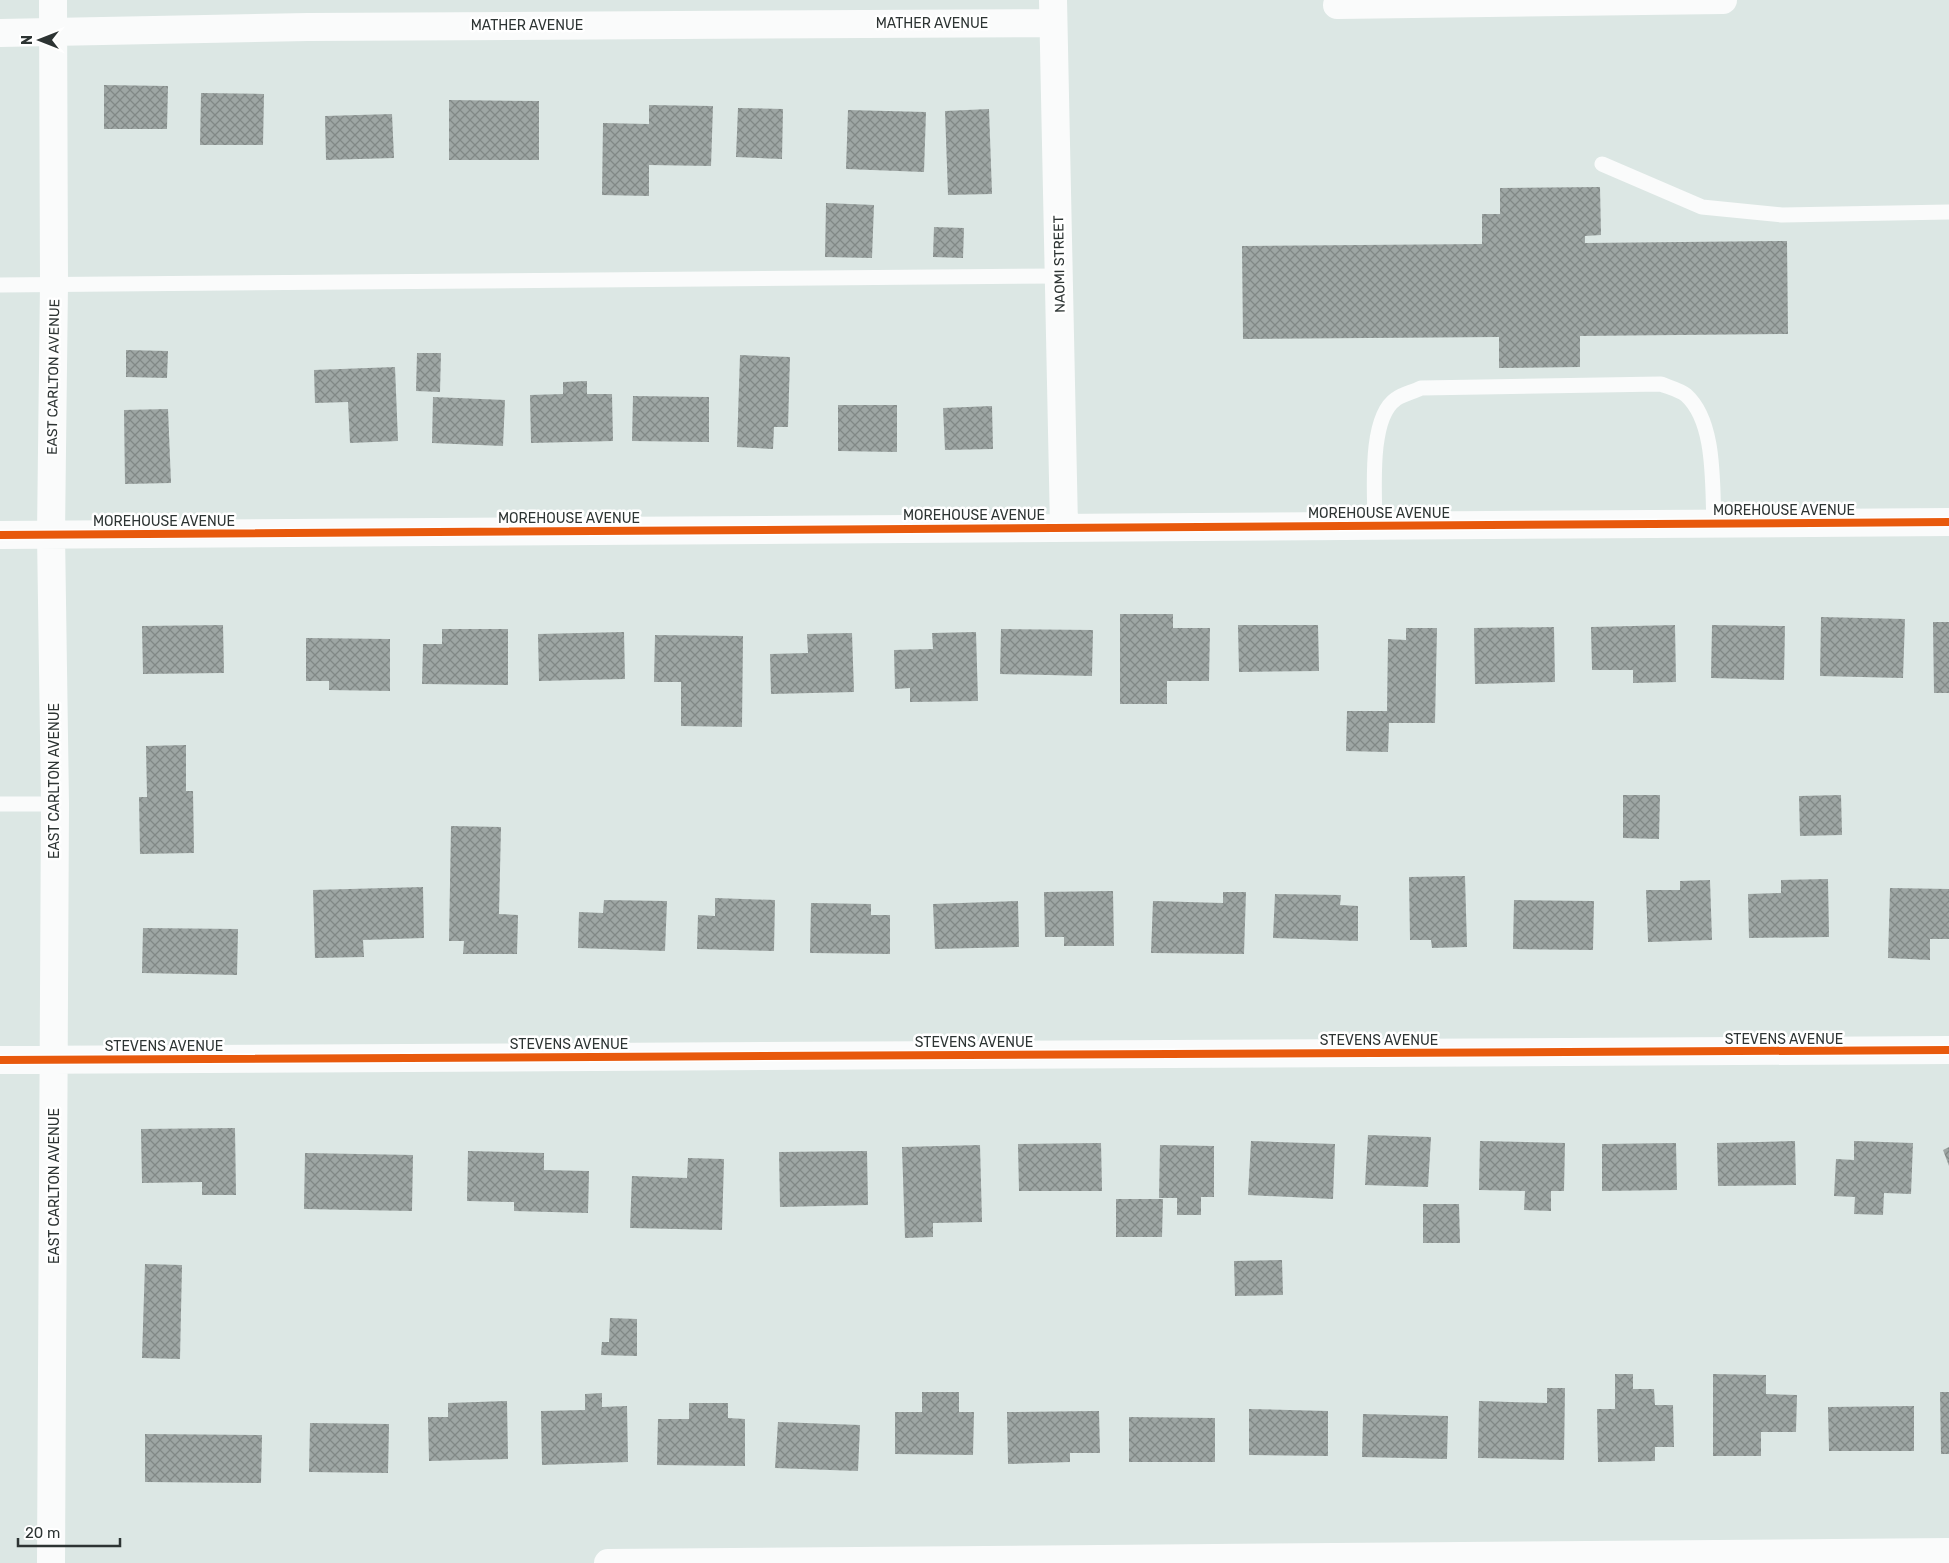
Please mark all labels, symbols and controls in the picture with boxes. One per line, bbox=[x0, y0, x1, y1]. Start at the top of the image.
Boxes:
north arrow bbox=[15, 15, 65, 65]
street label: MATHER AVENUE bbox=[876, 15, 988, 32]
street label: MATHER AVENUE bbox=[471, 17, 583, 34]
text: N bbox=[19, 35, 36, 45]
street label: NAOMI STREET bbox=[1050, 215, 1069, 313]
street label: EAST CARLTON AVENUE bbox=[44, 299, 63, 455]
street label: MOREHOUSE AVENUE bbox=[1713, 502, 1855, 519]
street label: MOREHOUSE AVENUE bbox=[1308, 505, 1450, 522]
street label: MOREHOUSE AVENUE bbox=[903, 507, 1045, 524]
street label: MOREHOUSE AVENUE bbox=[498, 510, 640, 527]
street label: MOREHOUSE AVENUE bbox=[93, 513, 235, 530]
street label: EAST CARLTON AVENUE bbox=[46, 703, 63, 859]
street label: STEVENS AVENUE bbox=[1725, 1031, 1843, 1048]
street label: STEVENS AVENUE bbox=[1320, 1032, 1438, 1049]
street label: STEVENS AVENUE bbox=[915, 1034, 1033, 1051]
street label: STEVENS AVENUE bbox=[510, 1036, 628, 1053]
street label: STEVENS AVENUE bbox=[105, 1038, 223, 1055]
street label: EAST CARLTON AVENUE bbox=[46, 1108, 63, 1264]
scale bar bbox=[18, 1516, 120, 1548]
text: 20 m bbox=[25, 1524, 60, 1542]

